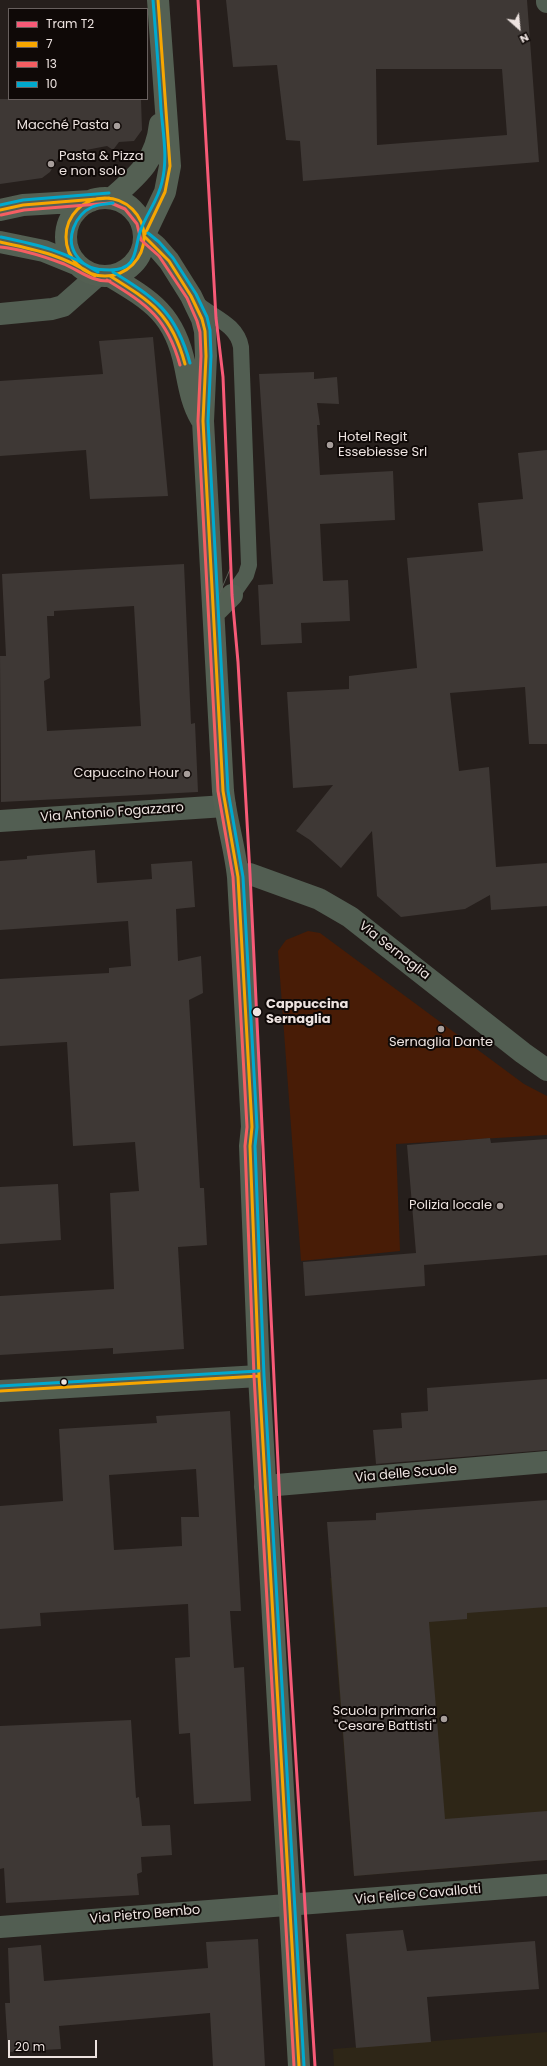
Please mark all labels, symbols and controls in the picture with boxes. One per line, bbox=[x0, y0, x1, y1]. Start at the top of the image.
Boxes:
legend bbox=[8, 8, 148, 100]
north arrow bbox=[499, 8, 539, 48]
text: Tram T2 bbox=[46, 15, 94, 32]
text: N bbox=[517, 30, 532, 48]
text: 7 bbox=[46, 35, 53, 52]
text: 13 bbox=[46, 55, 57, 72]
text: 10 bbox=[46, 75, 57, 92]
place label: Macché Pasta bbox=[17, 118, 109, 134]
marker: Macché Pasta bbox=[112, 121, 122, 131]
place label: Pasta & Pizza e non solo bbox=[59, 149, 144, 180]
marker: Pasta & Pizza e non solo bbox=[46, 159, 56, 169]
place label: Hotel Regit Essebiesse Srl bbox=[338, 430, 427, 461]
marker: Hotel Regit Essebiesse Srl bbox=[325, 440, 335, 450]
place label: Capuccino Hour bbox=[73, 766, 179, 782]
marker: Capuccino Hour bbox=[182, 769, 192, 779]
street label: Via Antonio Fogazzaro bbox=[40, 800, 184, 826]
street label: Via Sernaglia bbox=[355, 918, 433, 984]
place label: Cappuccina Sernaglia bbox=[266, 997, 348, 1028]
marker: Cappuccina Sernaglia bbox=[251, 1006, 263, 1018]
marker: Sernaglia Dante bbox=[436, 1024, 446, 1034]
place label: Sernaglia Dante bbox=[389, 1035, 493, 1051]
place label: Polizia locale bbox=[409, 1198, 492, 1214]
marker: Polizia locale bbox=[495, 1201, 505, 1211]
unlabelled marker bbox=[59, 1377, 69, 1387]
street label: Via delle Scuole bbox=[354, 1462, 458, 1486]
place label: Scuola primaria "Cesare Battisti" bbox=[333, 1704, 436, 1735]
marker: Scuola primaria "Cesare Battisti" bbox=[439, 1714, 449, 1724]
street label: Via Felice Cavallotti bbox=[354, 1882, 482, 1908]
street label: Via Pietro Bembo bbox=[89, 1902, 201, 1928]
scale bar bbox=[10, 2032, 99, 2058]
text: 20 m bbox=[15, 2038, 45, 2055]

